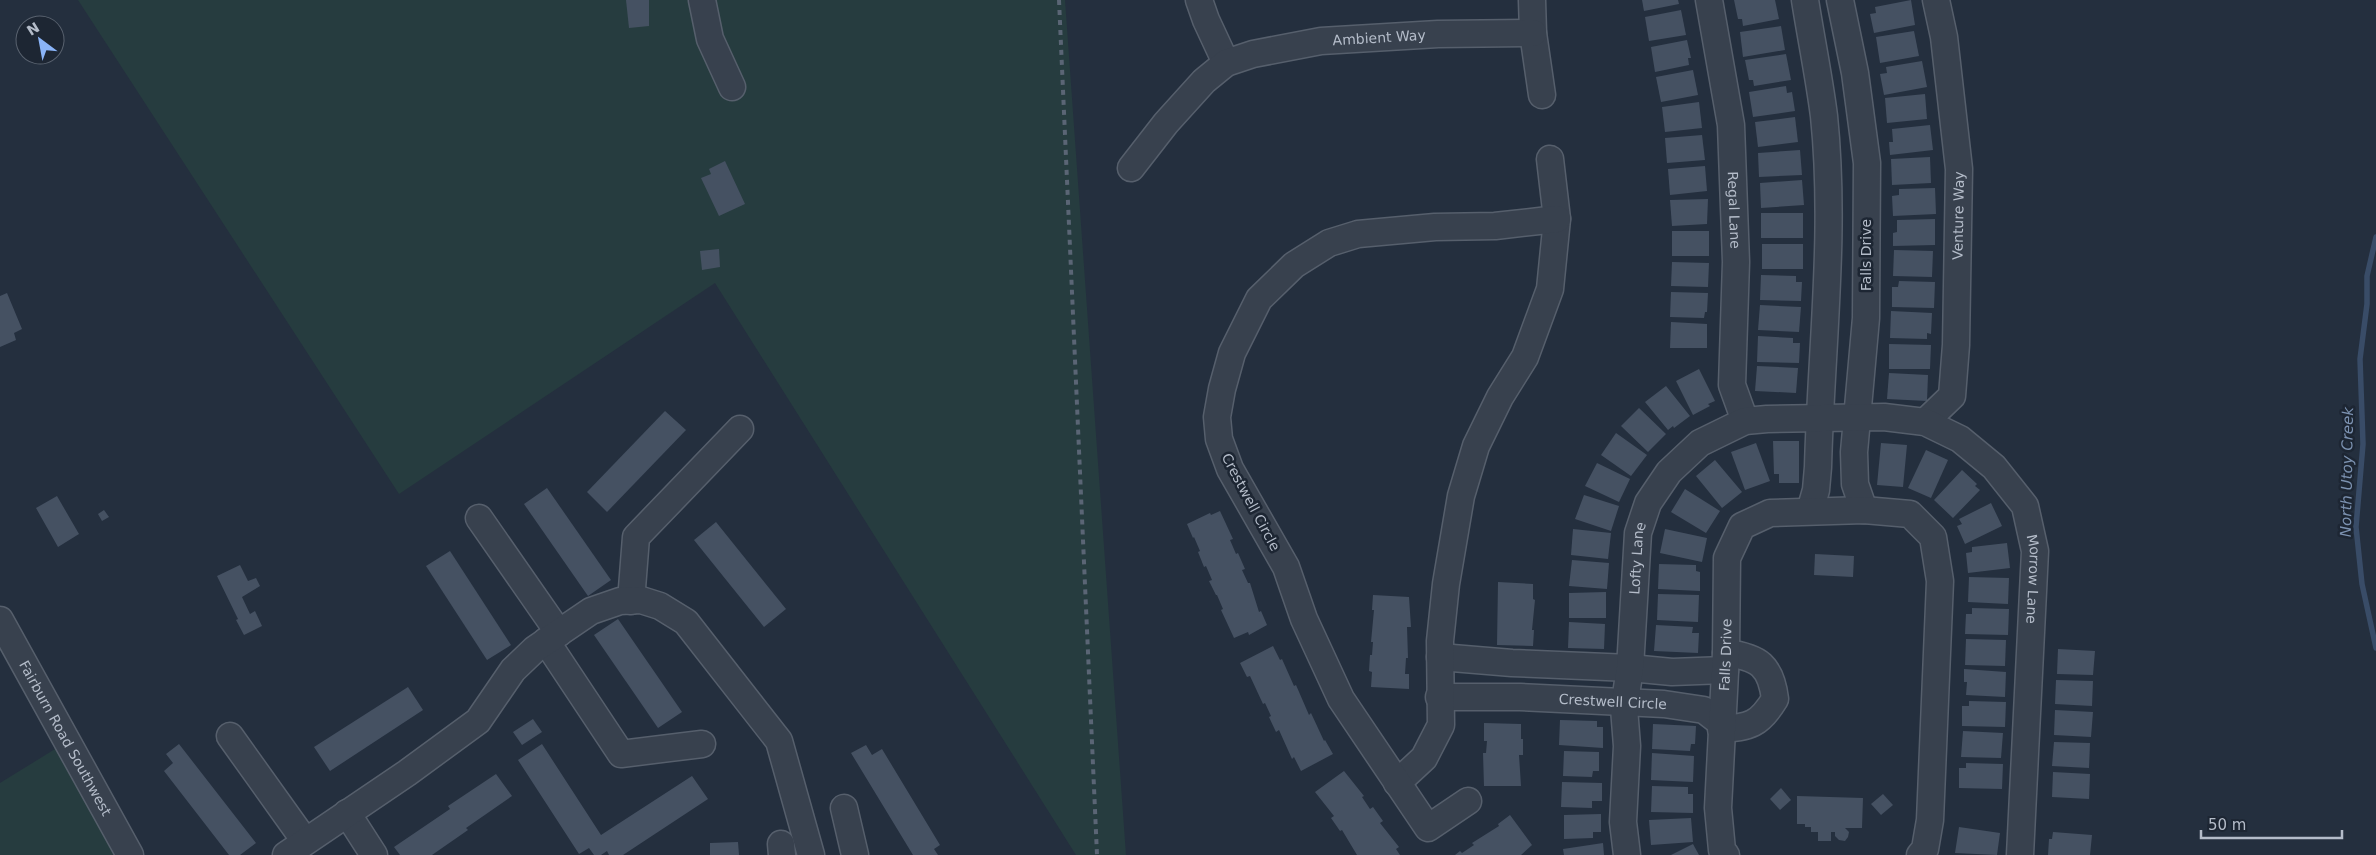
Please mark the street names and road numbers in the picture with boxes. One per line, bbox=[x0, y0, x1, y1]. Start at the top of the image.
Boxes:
street label: Ambient Way bbox=[1332, 27, 1426, 48]
street label: Regal Lane bbox=[1725, 171, 1744, 249]
street label: Venture Way bbox=[1949, 171, 1967, 260]
street label: Falls Drive bbox=[1858, 219, 1874, 291]
street label: Crestwell Circle bbox=[1219, 450, 1283, 554]
street label: Lofty Lane bbox=[1626, 520, 1649, 595]
street label: Morrow Lane bbox=[2023, 533, 2044, 624]
street label: Falls Drive bbox=[1716, 619, 1734, 691]
street label: Fairburn Road Southwest bbox=[16, 658, 115, 819]
street label: Crestwell Circle bbox=[1558, 691, 1667, 712]

